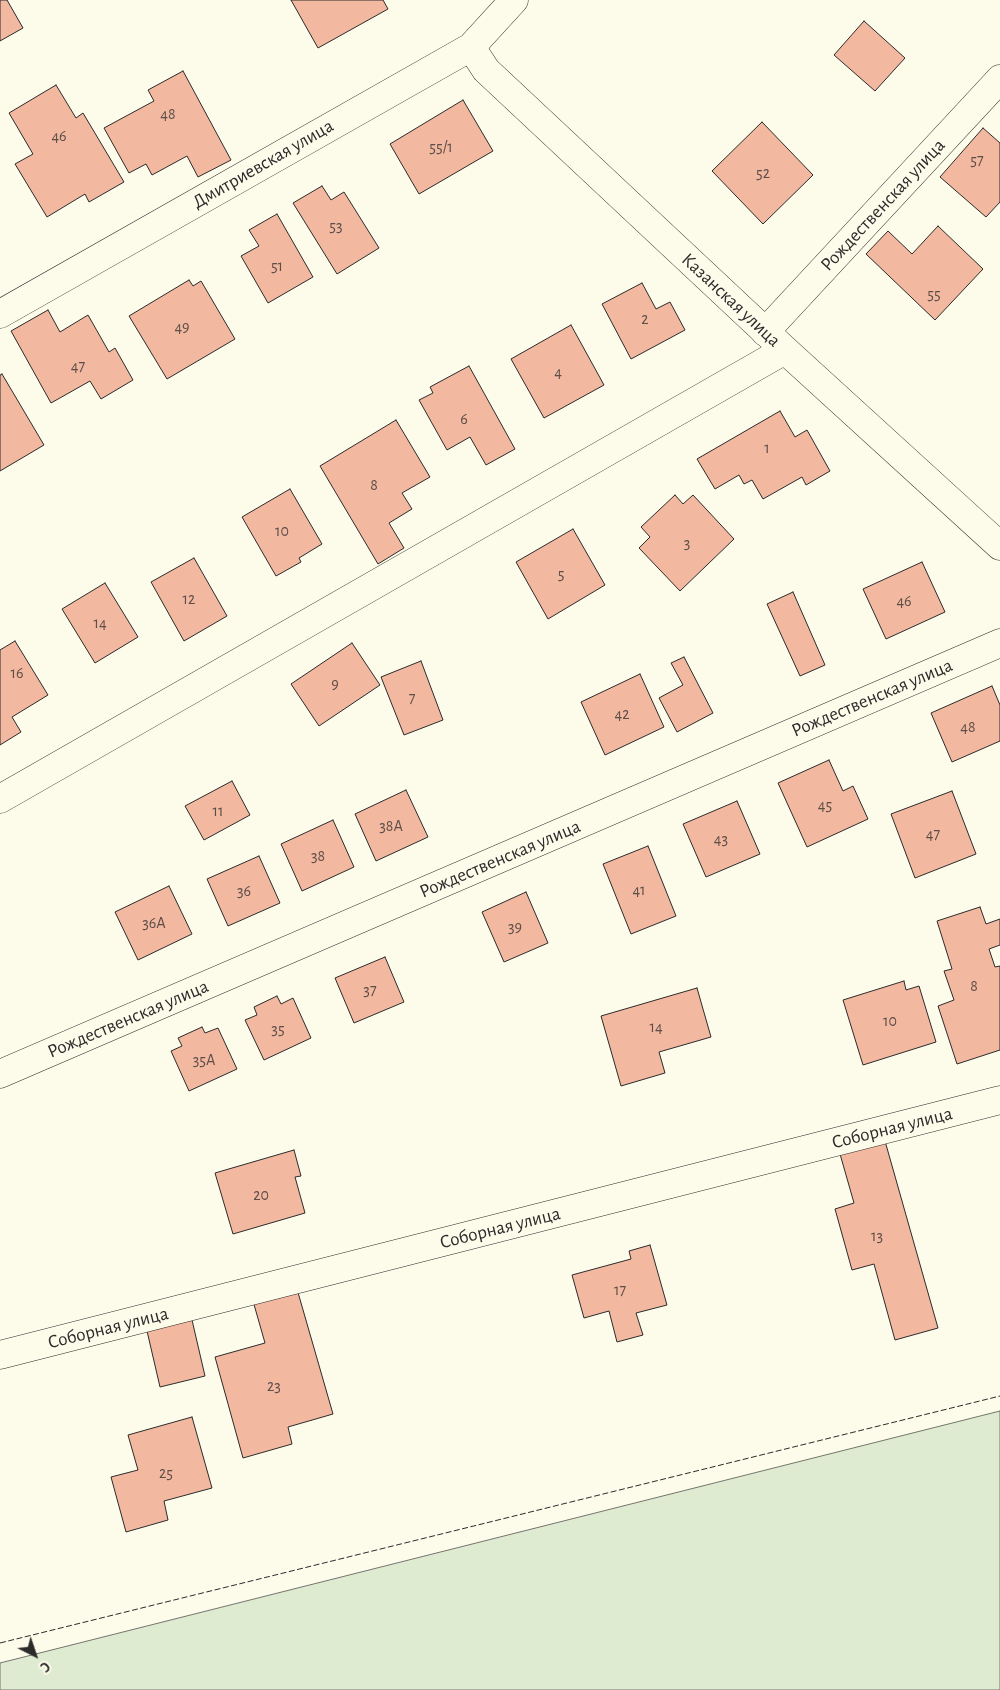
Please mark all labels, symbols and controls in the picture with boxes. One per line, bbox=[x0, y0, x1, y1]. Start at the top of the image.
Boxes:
house number: 48 bbox=[160, 104, 176, 124]
street label: Дмитриевская улица bbox=[188, 114, 338, 214]
house number: 46 bbox=[51, 126, 67, 146]
street label: Рождественская улица bbox=[816, 134, 950, 276]
house number: 55/1 bbox=[429, 137, 453, 157]
house number: 57 bbox=[970, 150, 984, 170]
house number: 52 bbox=[756, 163, 770, 183]
house number: 53 bbox=[329, 216, 343, 236]
street label: Казанская улица bbox=[677, 248, 785, 352]
house number: 51 bbox=[271, 256, 283, 276]
house number: 55 bbox=[927, 284, 941, 304]
house number: 2 bbox=[641, 309, 649, 329]
house number: 49 bbox=[174, 317, 190, 337]
house number: 47 bbox=[71, 356, 85, 376]
house number: 4 bbox=[554, 362, 562, 382]
house number: 6 bbox=[460, 409, 468, 429]
house number: 1 bbox=[764, 438, 770, 458]
house number: 8 bbox=[370, 475, 378, 495]
house number: 10 bbox=[275, 521, 289, 541]
house number: 3 bbox=[684, 533, 690, 553]
house number: 5 bbox=[558, 564, 564, 584]
house number: 12 bbox=[183, 589, 195, 609]
house number: 46 bbox=[896, 591, 912, 611]
house number: 14 bbox=[93, 613, 107, 633]
street label: Рождественская улица bbox=[788, 654, 956, 742]
house number: 16 bbox=[10, 663, 24, 683]
house number: 9 bbox=[331, 674, 339, 694]
house number: 7 bbox=[409, 688, 415, 708]
house number: 42 bbox=[615, 704, 629, 724]
house number: 48 bbox=[960, 717, 976, 737]
house number: 45 bbox=[818, 795, 832, 815]
house number: 11 bbox=[212, 801, 224, 821]
street label: Рождественская улица bbox=[416, 815, 584, 903]
house number: 38А bbox=[379, 816, 403, 836]
house number: 47 bbox=[926, 824, 940, 844]
house number: 43 bbox=[714, 829, 728, 849]
house number: 38 bbox=[311, 846, 325, 866]
house number: 41 bbox=[632, 880, 646, 900]
house number: 36 bbox=[237, 881, 251, 901]
house number: 36А bbox=[142, 913, 166, 933]
house number: 39 bbox=[508, 917, 522, 937]
street label: Рождественская улица bbox=[44, 975, 212, 1063]
house number: 8 bbox=[970, 976, 978, 996]
house number: 37 bbox=[363, 980, 377, 1000]
house number: 10 bbox=[883, 1011, 897, 1031]
house number: 14 bbox=[649, 1017, 663, 1037]
house number: 35 bbox=[271, 1019, 285, 1039]
house number: 35А bbox=[193, 1050, 215, 1070]
street label: Соборная улица bbox=[829, 1102, 955, 1154]
house number: 20 bbox=[253, 1185, 269, 1205]
street label: Соборная улица bbox=[437, 1202, 563, 1254]
house number: 13 bbox=[871, 1226, 883, 1246]
house number: 17 bbox=[614, 1280, 626, 1300]
street label: Соборная улица bbox=[45, 1302, 171, 1354]
house number: 23 bbox=[267, 1376, 281, 1396]
house number: 25 bbox=[159, 1463, 173, 1483]
north arrow bbox=[10, 1630, 60, 1680]
text: С bbox=[37, 1658, 52, 1674]

